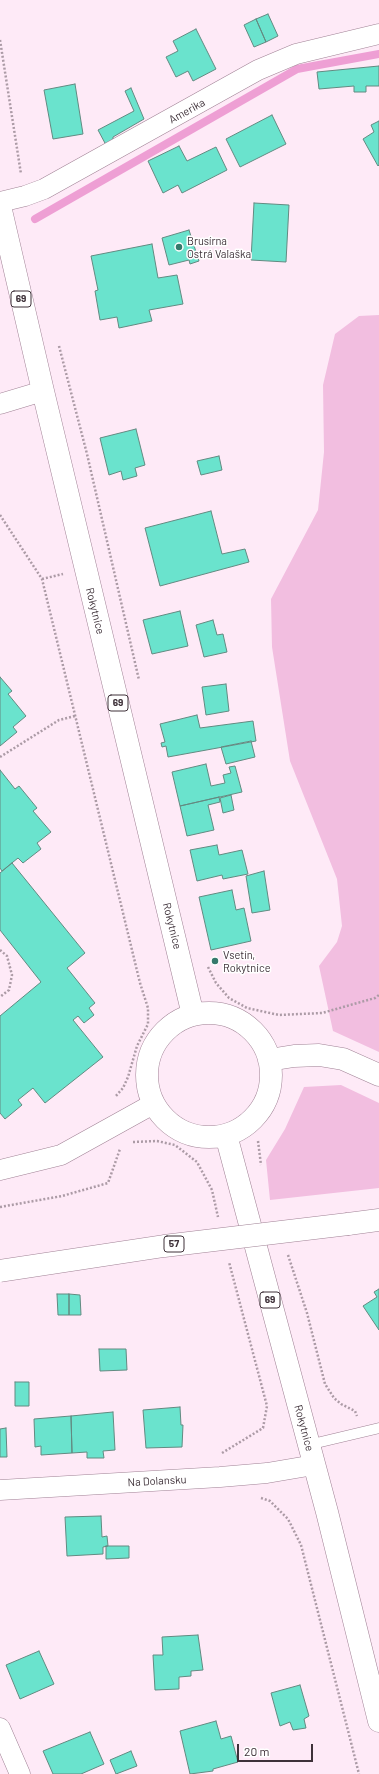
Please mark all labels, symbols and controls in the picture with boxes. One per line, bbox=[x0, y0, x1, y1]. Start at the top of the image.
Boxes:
street label: Amerika bbox=[167, 96, 207, 126]
place label: Brusírna Ostrá Valaška bbox=[187, 234, 251, 260]
marker: Brusírna Ostrá Valaška bbox=[174, 242, 184, 252]
road number: 69 bbox=[11, 291, 31, 307]
street label: Rokytnice bbox=[83, 586, 107, 636]
road number: 69 bbox=[108, 695, 128, 711]
street label: Rokytnice bbox=[160, 901, 184, 951]
place label: Vsetín, Rokytnice bbox=[223, 948, 271, 974]
marker: Vsetín, Rokytnice bbox=[210, 956, 220, 966]
road number: 57 bbox=[164, 1236, 184, 1252]
road number: 69 bbox=[260, 1292, 280, 1308]
street label: Rokytnice bbox=[291, 1403, 317, 1453]
street label: Na Dolansku bbox=[127, 1473, 187, 1489]
scale bar bbox=[239, 1736, 315, 1762]
text: 20 m bbox=[244, 1744, 270, 1758]

